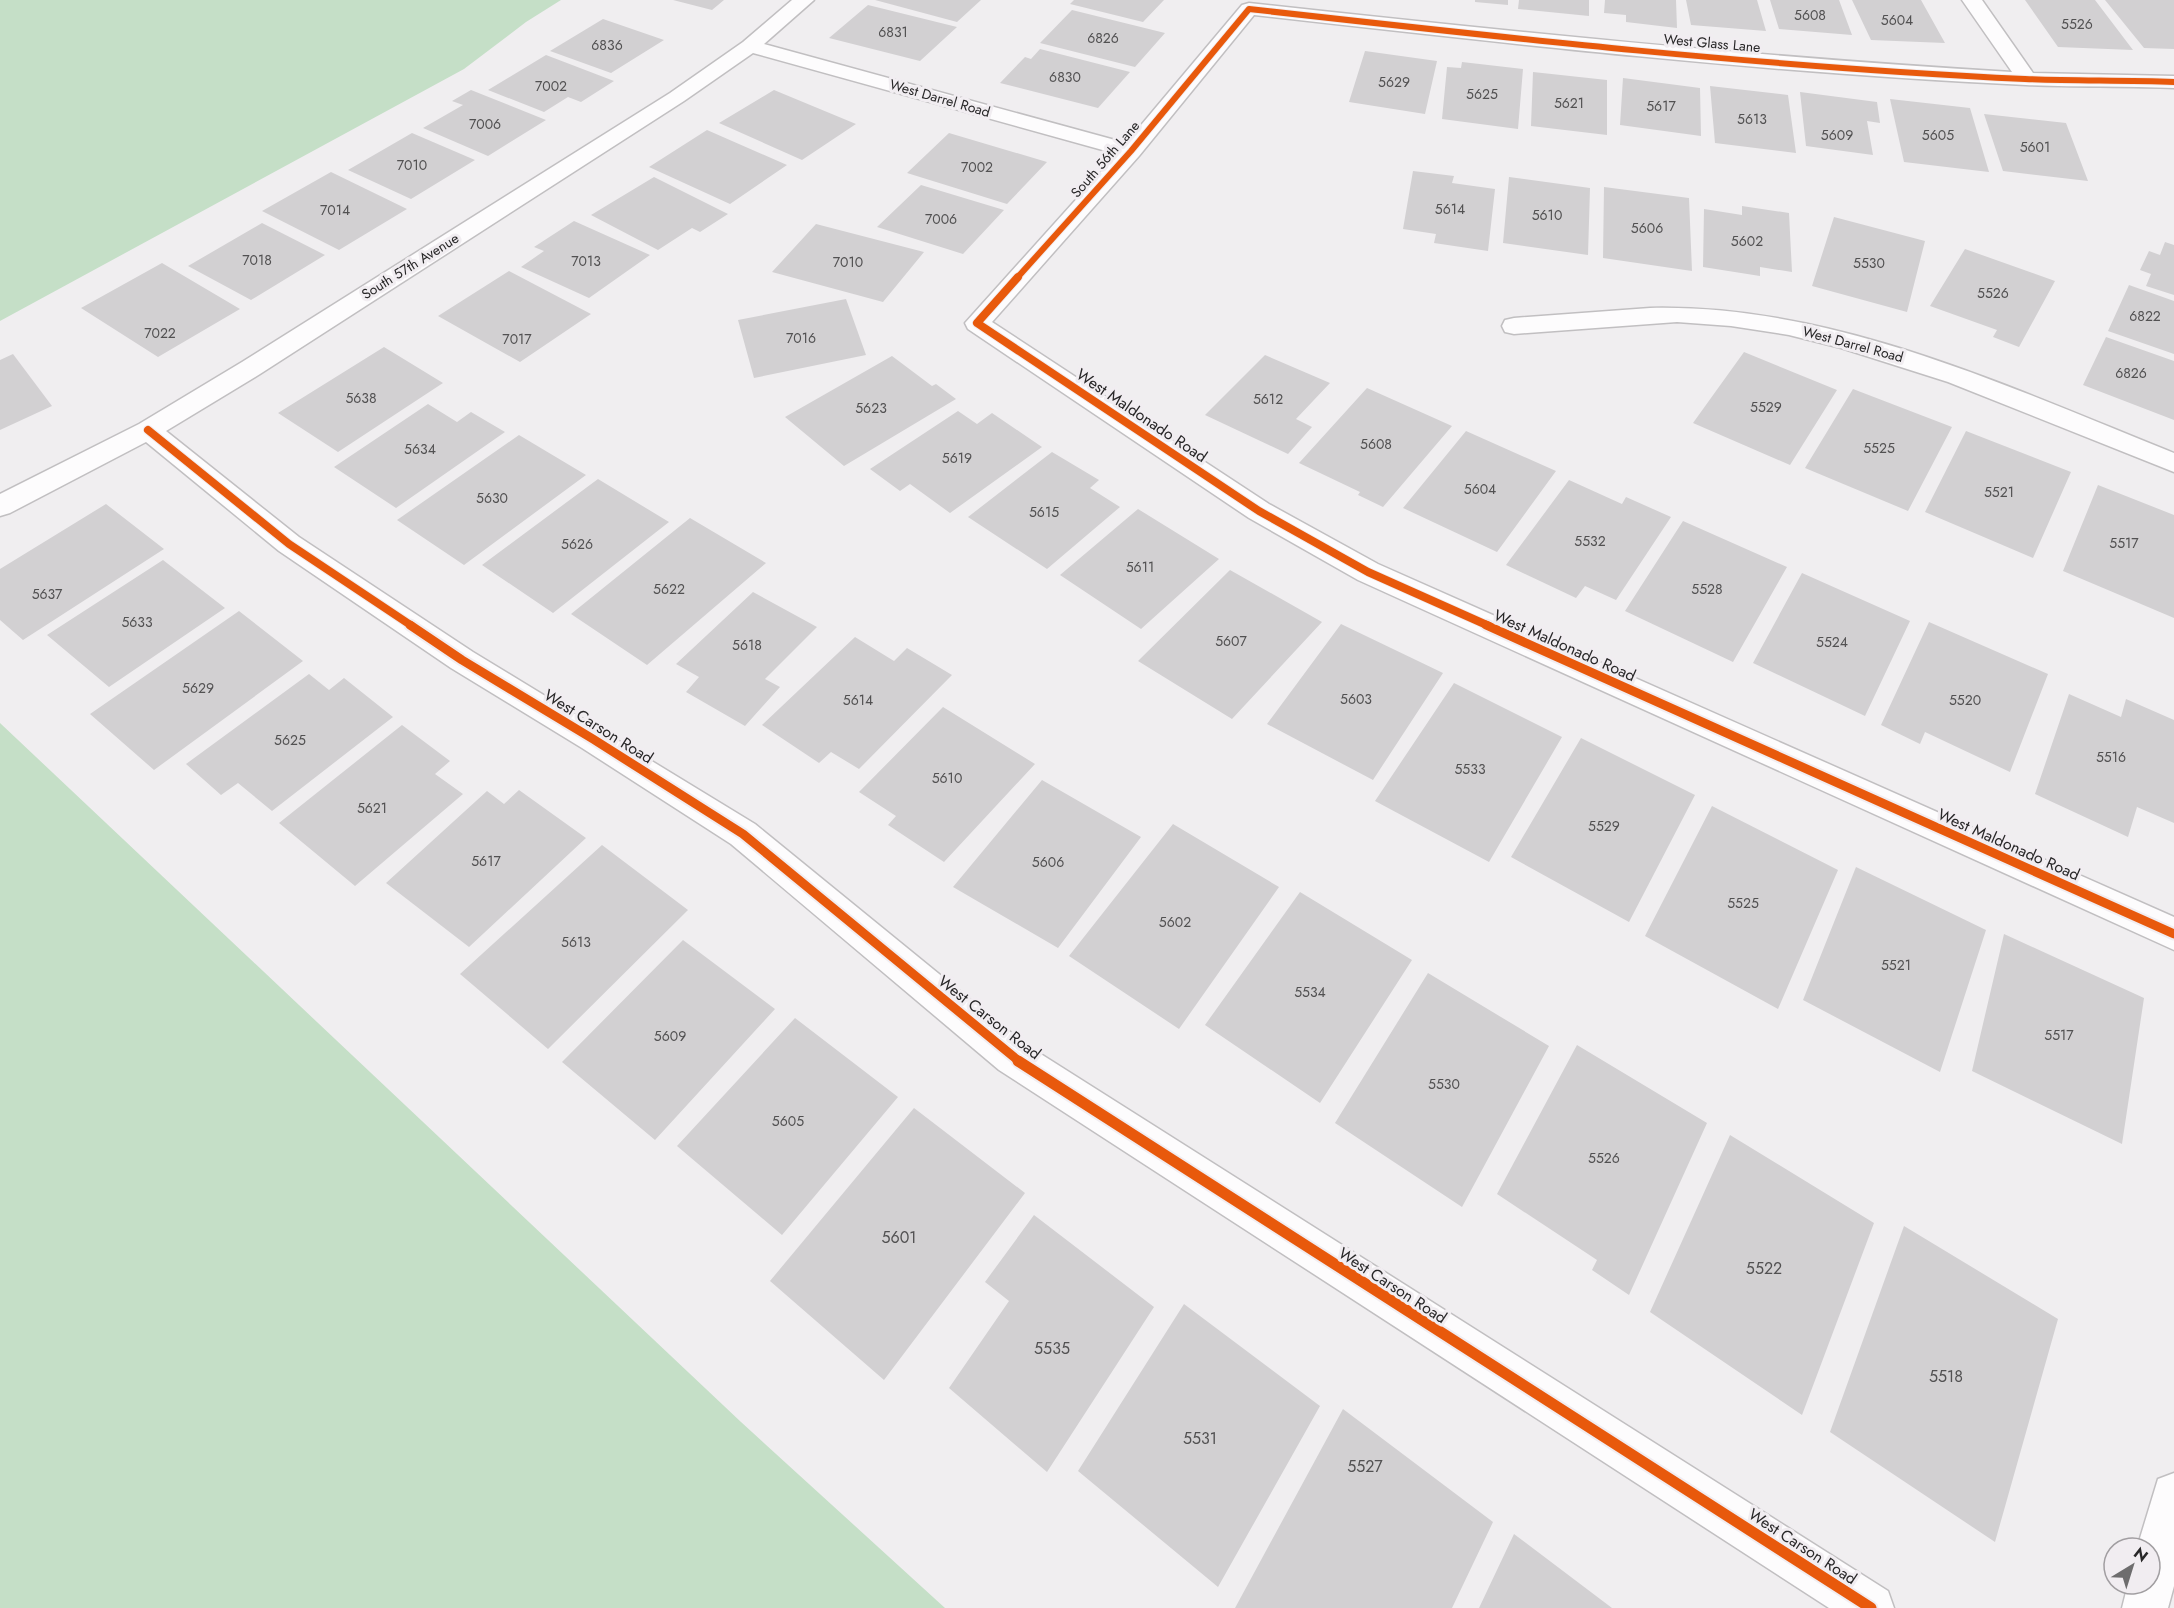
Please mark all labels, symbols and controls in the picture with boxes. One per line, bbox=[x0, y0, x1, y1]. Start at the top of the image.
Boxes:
house number: 5608 bbox=[1794, 5, 1826, 25]
house number: 5604 bbox=[1881, 10, 1913, 30]
house number: 5526 bbox=[2061, 14, 2093, 34]
house number: 6831 bbox=[878, 22, 908, 42]
house number: 6826 bbox=[1087, 28, 1119, 48]
street label: West Glass Lane bbox=[1663, 29, 1761, 57]
house number: 6836 bbox=[591, 35, 623, 55]
house number: 6830 bbox=[1049, 67, 1081, 87]
house number: 5629 bbox=[1378, 72, 1410, 92]
street label: West Darrel Road bbox=[887, 74, 993, 122]
house number: 7002 bbox=[535, 76, 567, 96]
house number: 5625 bbox=[1466, 84, 1498, 104]
house number: 5621 bbox=[1554, 93, 1584, 113]
house number: 5617 bbox=[1646, 96, 1676, 116]
house number: 5613 bbox=[1737, 109, 1767, 129]
house number: 7006 bbox=[469, 114, 501, 134]
street label: South 56th Lane bbox=[1066, 116, 1144, 202]
house number: 5609 bbox=[1821, 125, 1853, 145]
house number: 5605 bbox=[1922, 125, 1954, 145]
house number: 5601 bbox=[2020, 137, 2050, 157]
house number: 7010 bbox=[397, 155, 427, 175]
house number: 7002 bbox=[961, 157, 993, 177]
house number: 5614 bbox=[1435, 199, 1465, 219]
house number: 7014 bbox=[320, 200, 350, 220]
house number: 5610 bbox=[1532, 205, 1562, 225]
house number: 7006 bbox=[925, 209, 957, 229]
house number: 5606 bbox=[1631, 218, 1663, 238]
street label: South 57th Avenue bbox=[357, 228, 463, 304]
house number: 5602 bbox=[1731, 231, 1763, 251]
house number: 7018 bbox=[242, 250, 272, 270]
house number: 7013 bbox=[571, 251, 601, 271]
house number: 7010 bbox=[833, 252, 863, 272]
house number: 5530 bbox=[1853, 253, 1885, 273]
house number: 5526 bbox=[1977, 283, 2009, 303]
house number: 6822 bbox=[2129, 306, 2161, 326]
street label: West Darrel Road bbox=[1800, 321, 1906, 367]
house number: 7022 bbox=[144, 323, 176, 343]
house number: 7016 bbox=[786, 328, 816, 348]
house number: 7017 bbox=[502, 329, 532, 349]
street label: West Maldonado Road bbox=[1072, 363, 1212, 468]
house number: 6826 bbox=[2115, 363, 2147, 383]
house number: 5638 bbox=[345, 388, 377, 408]
house number: 5612 bbox=[1253, 389, 1283, 409]
house number: 5529 bbox=[1750, 397, 1782, 417]
house number: 5623 bbox=[855, 398, 887, 418]
house number: 5608 bbox=[1360, 434, 1392, 454]
house number: 5525 bbox=[1863, 438, 1895, 458]
house number: 5634 bbox=[404, 439, 436, 459]
house number: 5619 bbox=[942, 448, 972, 468]
house number: 5604 bbox=[1464, 479, 1496, 499]
house number: 5521 bbox=[1984, 482, 2014, 502]
house number: 5630 bbox=[476, 488, 508, 508]
house number: 5615 bbox=[1029, 502, 1059, 522]
house number: 5532 bbox=[1574, 531, 1606, 551]
house number: 5517 bbox=[2109, 533, 2139, 553]
house number: 5626 bbox=[561, 534, 593, 554]
house number: 5611 bbox=[1126, 557, 1154, 577]
house number: 5622 bbox=[653, 579, 685, 599]
house number: 5528 bbox=[1691, 579, 1723, 599]
house number: 5637 bbox=[32, 584, 63, 604]
street label: West Maldonado Road bbox=[1490, 604, 1640, 687]
house number: 5633 bbox=[121, 612, 153, 632]
house number: 5607 bbox=[1215, 631, 1248, 651]
house number: 5524 bbox=[1816, 632, 1848, 652]
house number: 5618 bbox=[732, 635, 762, 655]
house number: 5629 bbox=[182, 678, 214, 698]
street label: West Carson Road bbox=[540, 684, 658, 769]
house number: 5603 bbox=[1340, 689, 1372, 709]
house number: 5614 bbox=[843, 690, 873, 710]
house number: 5520 bbox=[1949, 690, 1981, 710]
house number: 5625 bbox=[274, 730, 306, 750]
house number: 5516 bbox=[2096, 747, 2126, 767]
house number: 5533 bbox=[1454, 759, 1486, 779]
house number: 5610 bbox=[932, 768, 962, 788]
house number: 5621 bbox=[357, 798, 387, 818]
street label: West Maldonado Road bbox=[1934, 803, 2084, 886]
house number: 5529 bbox=[1588, 816, 1620, 836]
house number: 5617 bbox=[471, 851, 501, 871]
house number: 5606 bbox=[1032, 852, 1064, 872]
house number: 5525 bbox=[1727, 893, 1759, 913]
house number: 5602 bbox=[1159, 912, 1191, 932]
house number: 5613 bbox=[561, 932, 591, 952]
house number: 5521 bbox=[1881, 955, 1911, 975]
street label: West Carson Road bbox=[933, 970, 1046, 1065]
house number: 5534 bbox=[1294, 982, 1326, 1002]
house number: 5517 bbox=[2044, 1025, 2074, 1045]
house number: 5609 bbox=[654, 1026, 686, 1046]
house number: 5530 bbox=[1428, 1074, 1460, 1094]
house number: 5605 bbox=[772, 1111, 804, 1131]
house number: 5526 bbox=[1588, 1148, 1620, 1168]
house number: 5601 bbox=[881, 1226, 917, 1249]
street label: West Carson Road bbox=[1334, 1242, 1451, 1329]
house number: 5522 bbox=[1746, 1257, 1782, 1280]
house number: 5535 bbox=[1034, 1337, 1070, 1360]
house number: 5518 bbox=[1929, 1365, 1963, 1388]
house number: 5531 bbox=[1183, 1427, 1217, 1450]
house number: 5527 bbox=[1347, 1455, 1383, 1478]
street label: West Carson Road bbox=[1744, 1503, 1861, 1590]
north arrow bbox=[2102, 1536, 2162, 1596]
text: N bbox=[2129, 1542, 2153, 1568]

